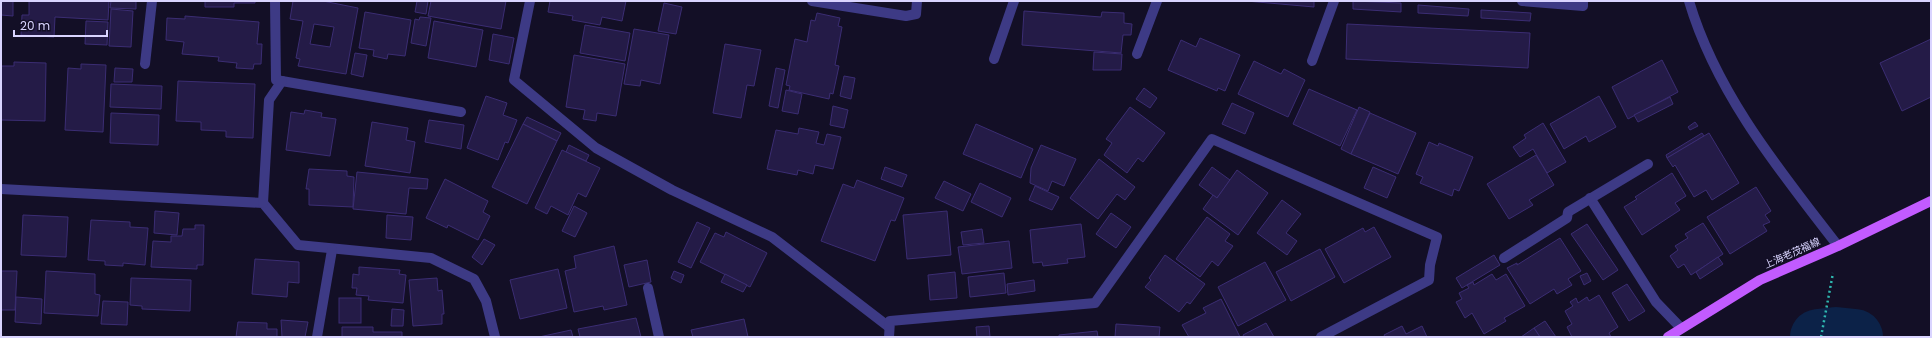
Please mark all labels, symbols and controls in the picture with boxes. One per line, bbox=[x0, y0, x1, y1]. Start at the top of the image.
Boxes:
scale bar bbox=[14, 12, 107, 38]
text: 20 m bbox=[20, 17, 50, 34]
street label: 上海老茂福線 bbox=[1762, 234, 1822, 272]

